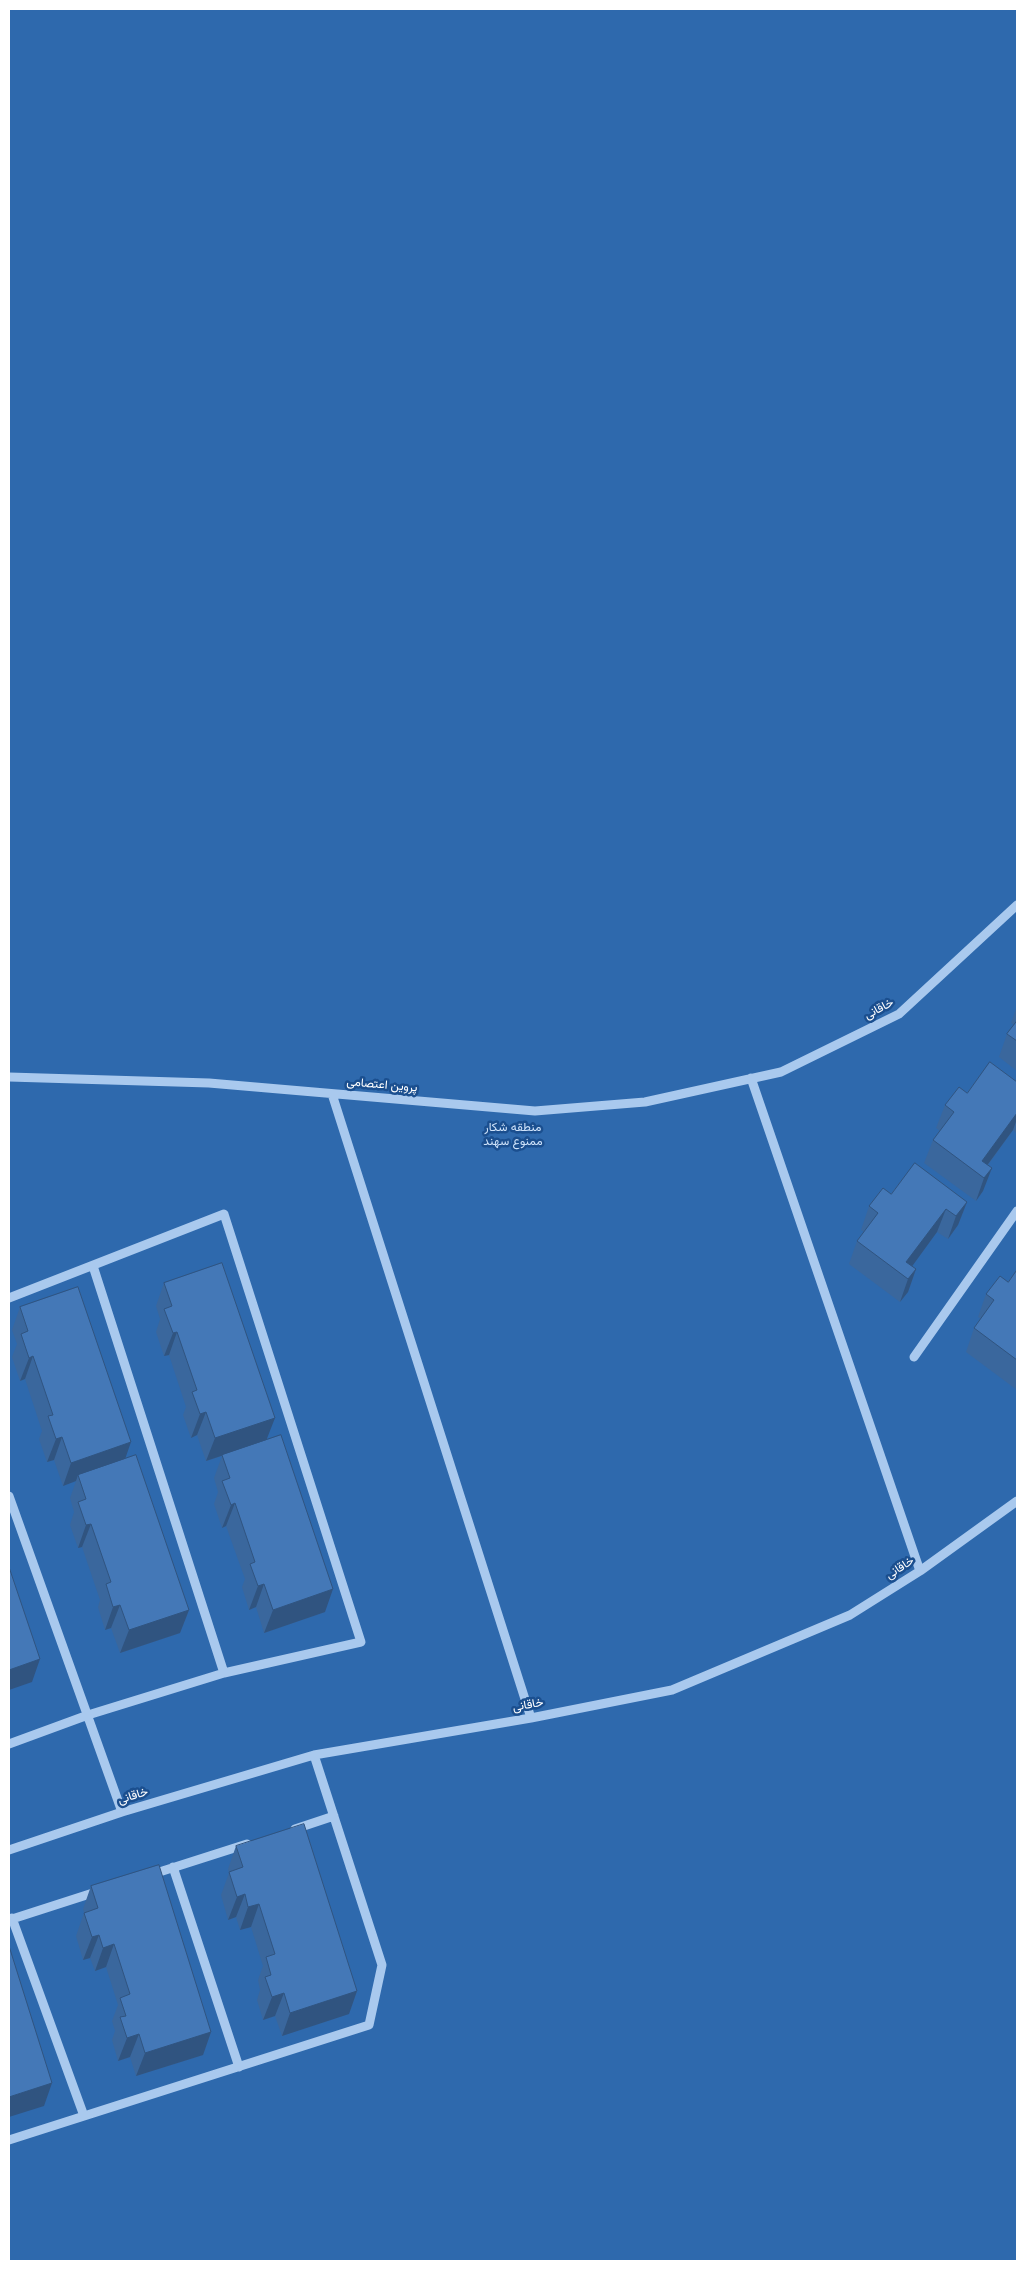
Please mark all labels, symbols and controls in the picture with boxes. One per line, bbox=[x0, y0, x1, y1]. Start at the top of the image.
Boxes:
street label: خاقانی bbox=[862, 995, 896, 1023]
street label: پروین اعتصامی bbox=[346, 1075, 418, 1095]
park label: منطقه شکار ممنوع سهند bbox=[483, 1121, 543, 1149]
street label: خاقانی bbox=[883, 1554, 917, 1582]
street label: خاقانی bbox=[511, 1695, 545, 1715]
street label: خاقانی bbox=[116, 1785, 150, 1807]

